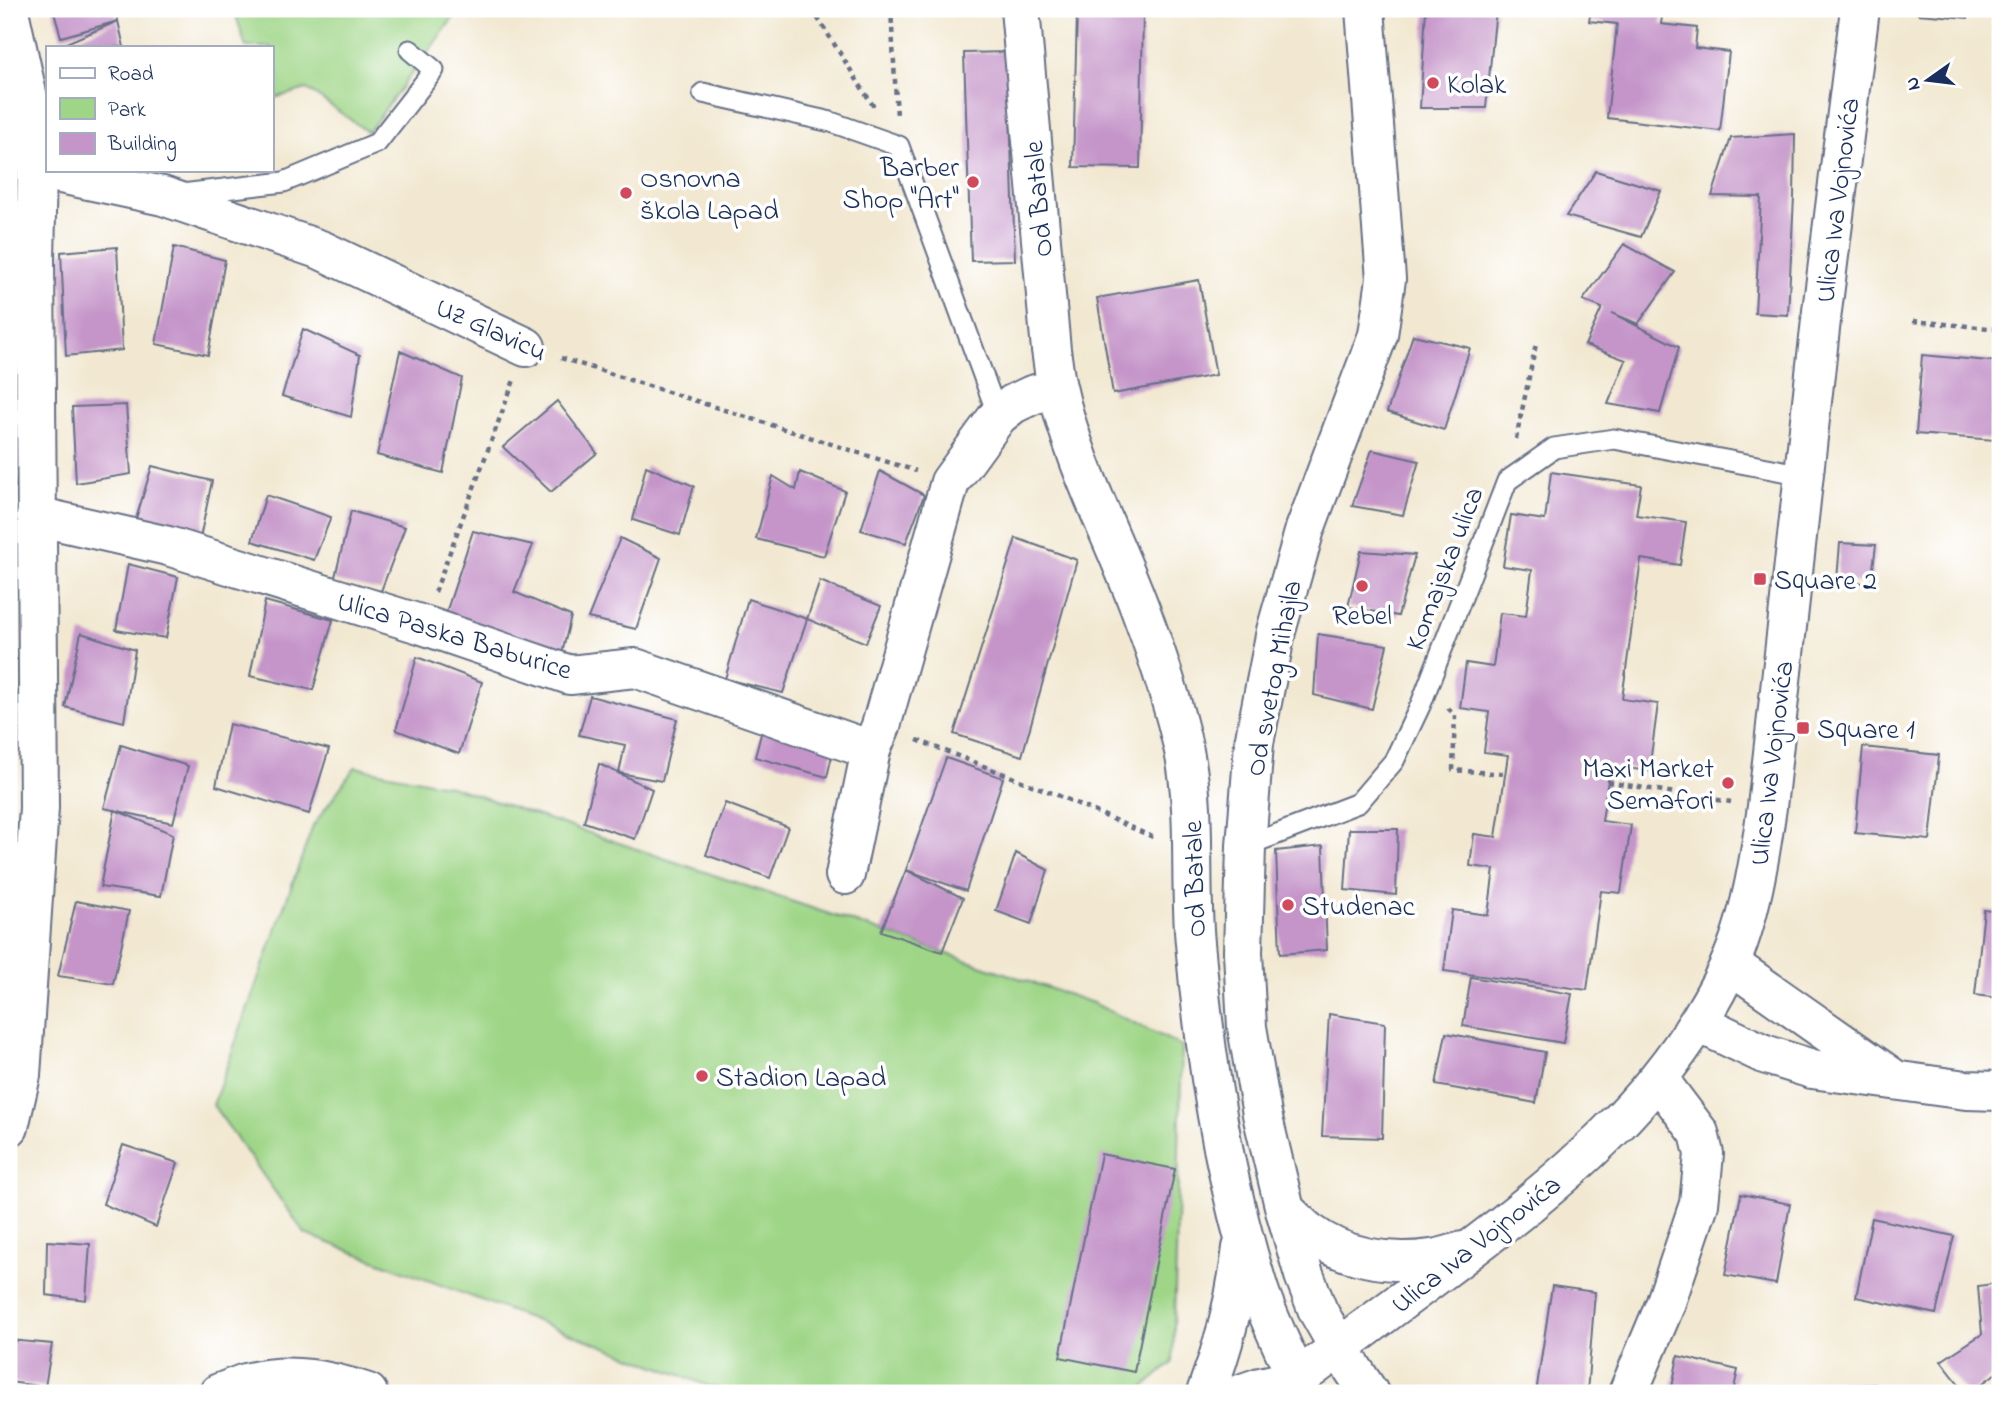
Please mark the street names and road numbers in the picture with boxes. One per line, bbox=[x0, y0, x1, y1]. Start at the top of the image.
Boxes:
street label: Ulica Iva Vojnovića bbox=[1807, 96, 1872, 305]
street label: Od Batale bbox=[1015, 138, 1066, 259]
street label: Uz Glavicu bbox=[428, 288, 553, 374]
street label: Komajska ulica bbox=[1396, 481, 1496, 657]
street label: Od svetog Mihajla bbox=[1236, 577, 1315, 780]
street label: Ulica Paska Baburice bbox=[331, 582, 577, 693]
street label: Ulica Iva Vojnovića bbox=[1741, 659, 1806, 868]
street label: Od Batale bbox=[1174, 819, 1219, 938]
street label: Ulica Iva Vojnovića bbox=[1383, 1166, 1571, 1325]

